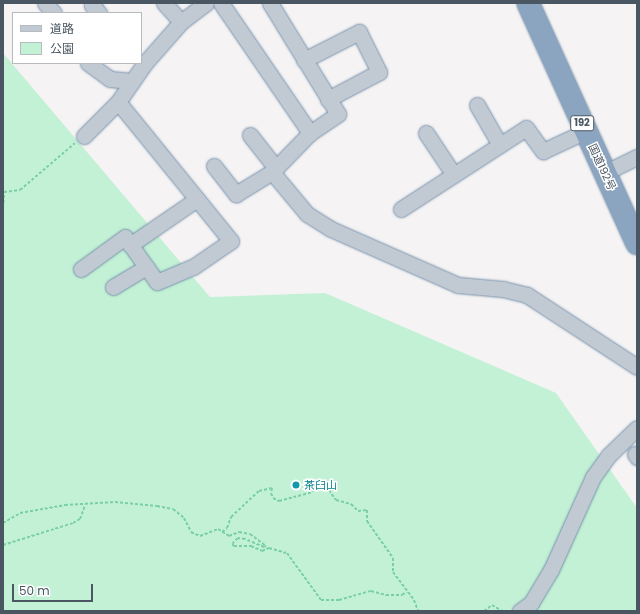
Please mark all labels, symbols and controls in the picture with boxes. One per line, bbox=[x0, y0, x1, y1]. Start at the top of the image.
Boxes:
legend bbox=[12, 12, 142, 64]
text: 道路 bbox=[50, 20, 74, 37]
text: 公園 bbox=[50, 40, 74, 57]
road number: 192 bbox=[570, 115, 594, 131]
street label: 国道192号 bbox=[586, 142, 618, 192]
place label: 茶臼山 bbox=[304, 478, 337, 492]
marker: 茶臼山 bbox=[291, 480, 301, 490]
scale bar bbox=[14, 576, 95, 602]
text: 50 m bbox=[19, 582, 50, 599]

